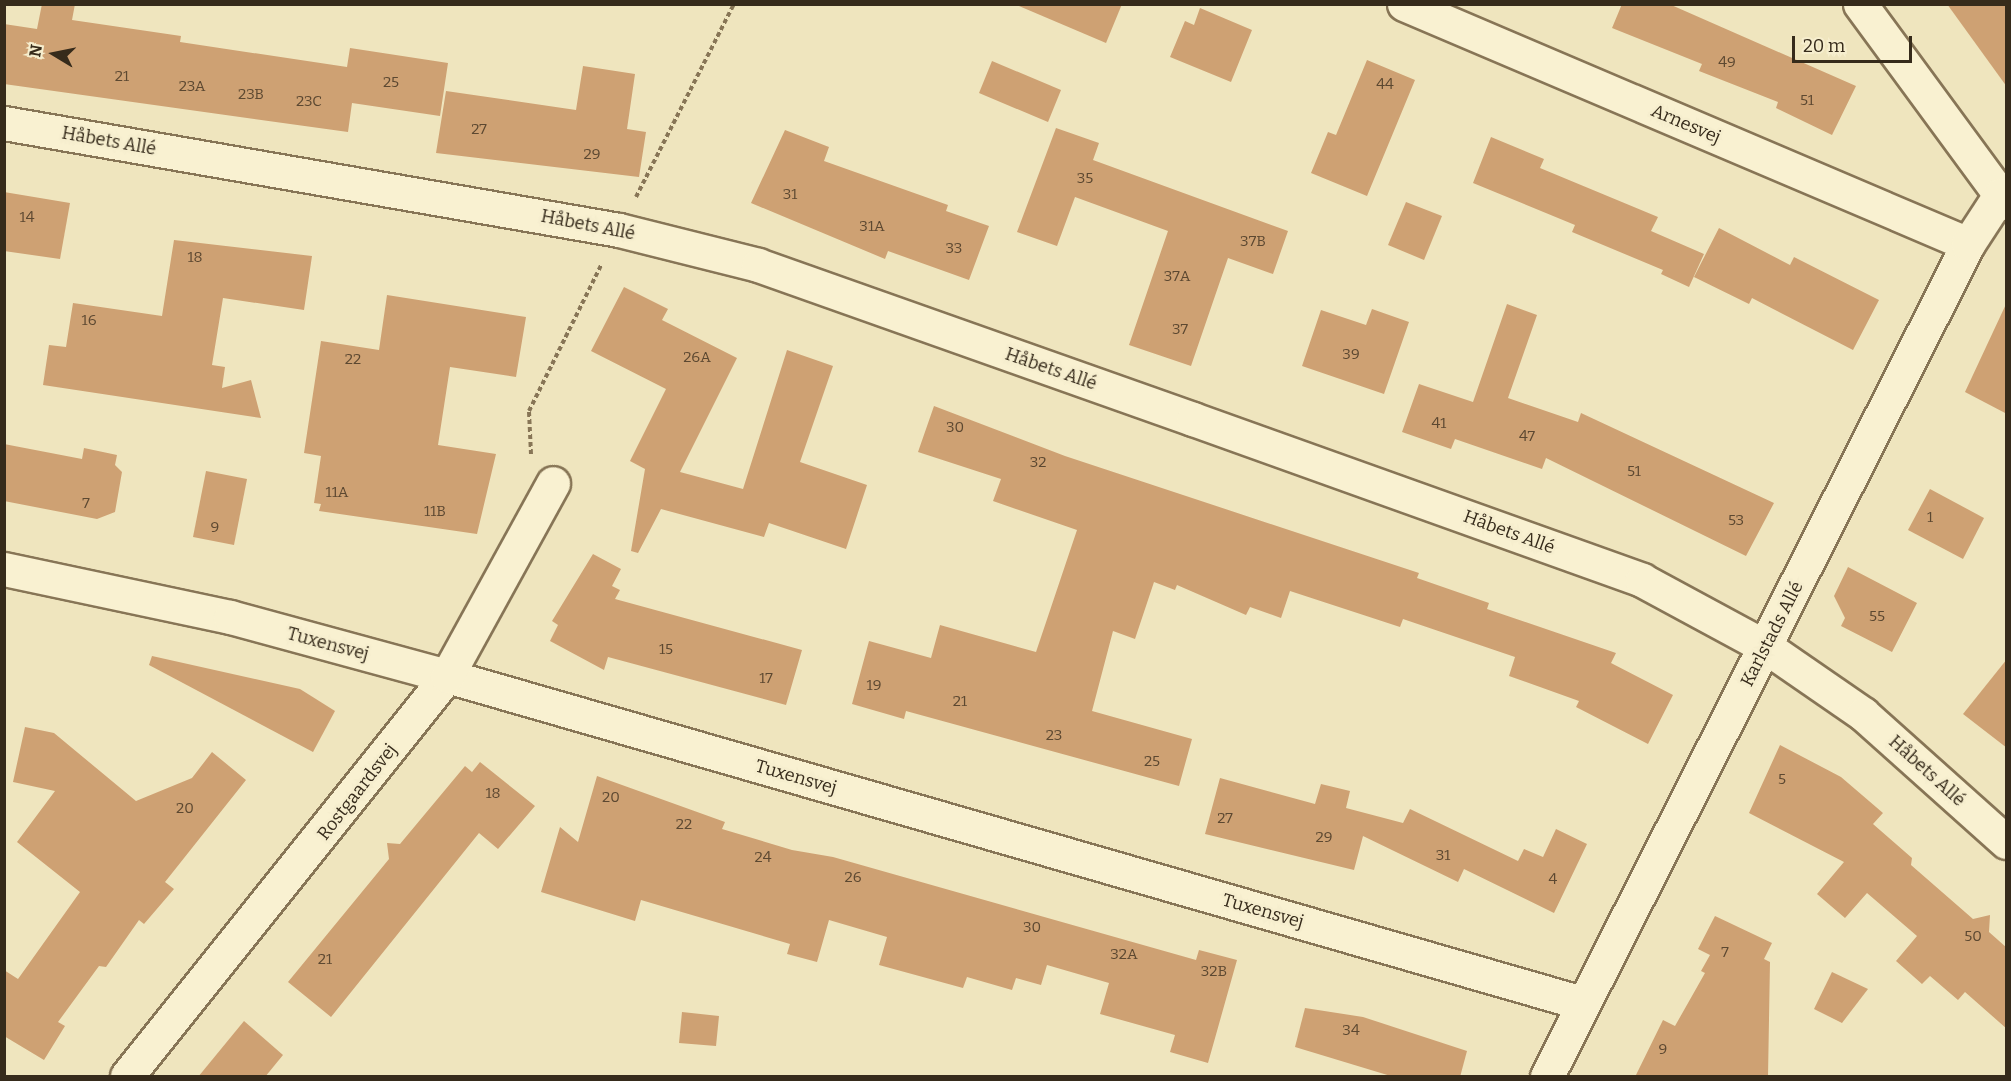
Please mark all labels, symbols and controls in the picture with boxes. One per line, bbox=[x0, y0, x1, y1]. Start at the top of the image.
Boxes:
north arrow bbox=[24, 24, 84, 84]
scale bar bbox=[1795, 24, 1915, 62]
text: 20 m bbox=[1803, 35, 1845, 57]
text: N bbox=[25, 43, 46, 59]
house number: 49 bbox=[1718, 54, 1736, 72]
house number: 21 bbox=[115, 68, 129, 86]
house number: 25 bbox=[383, 74, 399, 92]
house number: 44 bbox=[1376, 76, 1394, 94]
house number: 23A bbox=[179, 78, 205, 96]
house number: 23B bbox=[238, 86, 264, 104]
house number: 51 bbox=[1800, 92, 1814, 110]
house number: 23C bbox=[296, 93, 322, 111]
street label: Arnesvej bbox=[1648, 100, 1724, 148]
house number: 27 bbox=[471, 121, 487, 139]
street label: Håbets Allé bbox=[60, 122, 158, 160]
house number: 29 bbox=[584, 146, 600, 164]
house number: 35 bbox=[1077, 170, 1093, 188]
house number: 31 bbox=[783, 186, 797, 204]
street label: Håbets Allé bbox=[539, 205, 637, 245]
house number: 14 bbox=[20, 209, 34, 227]
house number: 31A bbox=[859, 218, 885, 236]
house number: 37B bbox=[1240, 233, 1266, 251]
house number: 33 bbox=[946, 240, 962, 258]
house number: 18 bbox=[187, 249, 203, 267]
house number: 37A bbox=[1164, 268, 1190, 286]
house number: 16 bbox=[82, 312, 96, 330]
house number: 37 bbox=[1172, 321, 1188, 339]
street label: Håbets Allé bbox=[1002, 343, 1100, 395]
house number: 39 bbox=[1342, 346, 1360, 364]
house number: 26A bbox=[683, 349, 711, 367]
house number: 22 bbox=[345, 351, 361, 369]
house number: 41 bbox=[1432, 415, 1446, 433]
house number: 30 bbox=[946, 419, 964, 437]
house number: 47 bbox=[1519, 428, 1535, 446]
house number: 32 bbox=[1030, 454, 1046, 472]
house number: 51 bbox=[1627, 463, 1641, 481]
house number: 11A bbox=[326, 484, 348, 502]
house number: 7 bbox=[82, 495, 90, 513]
house number: 11B bbox=[424, 503, 446, 521]
street label: Håbets Allé bbox=[1460, 506, 1558, 558]
house number: 1 bbox=[1927, 509, 1933, 527]
house number: 53 bbox=[1728, 512, 1744, 530]
house number: 9 bbox=[211, 519, 219, 537]
street label: Karlstads Allé bbox=[1736, 578, 1808, 690]
house number: 55 bbox=[1869, 608, 1885, 626]
street label: Tuxensvej bbox=[285, 623, 371, 665]
house number: 15 bbox=[659, 641, 673, 659]
house number: 17 bbox=[759, 670, 773, 688]
house number: 19 bbox=[867, 677, 881, 695]
house number: 21 bbox=[953, 693, 967, 711]
house number: 23 bbox=[1046, 727, 1062, 745]
street label: Håbets Allé bbox=[1884, 731, 1970, 811]
street label: Rostgaardsvej bbox=[313, 740, 401, 844]
house number: 25 bbox=[1144, 753, 1160, 771]
street label: Tuxensvej bbox=[753, 755, 839, 799]
house number: 5 bbox=[1778, 771, 1786, 789]
house number: 18 bbox=[485, 785, 501, 803]
house number: 20 bbox=[602, 789, 620, 807]
house number: 20 bbox=[176, 800, 194, 818]
house number: 27 bbox=[1217, 810, 1233, 828]
house number: 22 bbox=[676, 816, 692, 834]
house number: 29 bbox=[1316, 829, 1332, 847]
house number: 31 bbox=[1436, 847, 1450, 865]
house number: 24 bbox=[755, 849, 771, 867]
house number: 26 bbox=[845, 869, 861, 887]
house number: 4 bbox=[1549, 871, 1557, 889]
street label: Tuxensvej bbox=[1220, 889, 1306, 933]
house number: 30 bbox=[1023, 919, 1041, 937]
house number: 50 bbox=[1964, 928, 1982, 946]
house number: 7 bbox=[1721, 944, 1729, 962]
house number: 32A bbox=[1110, 946, 1138, 964]
house number: 21 bbox=[318, 951, 332, 969]
house number: 32B bbox=[1201, 963, 1227, 981]
house number: 34 bbox=[1342, 1022, 1360, 1040]
house number: 9 bbox=[1659, 1041, 1667, 1059]

